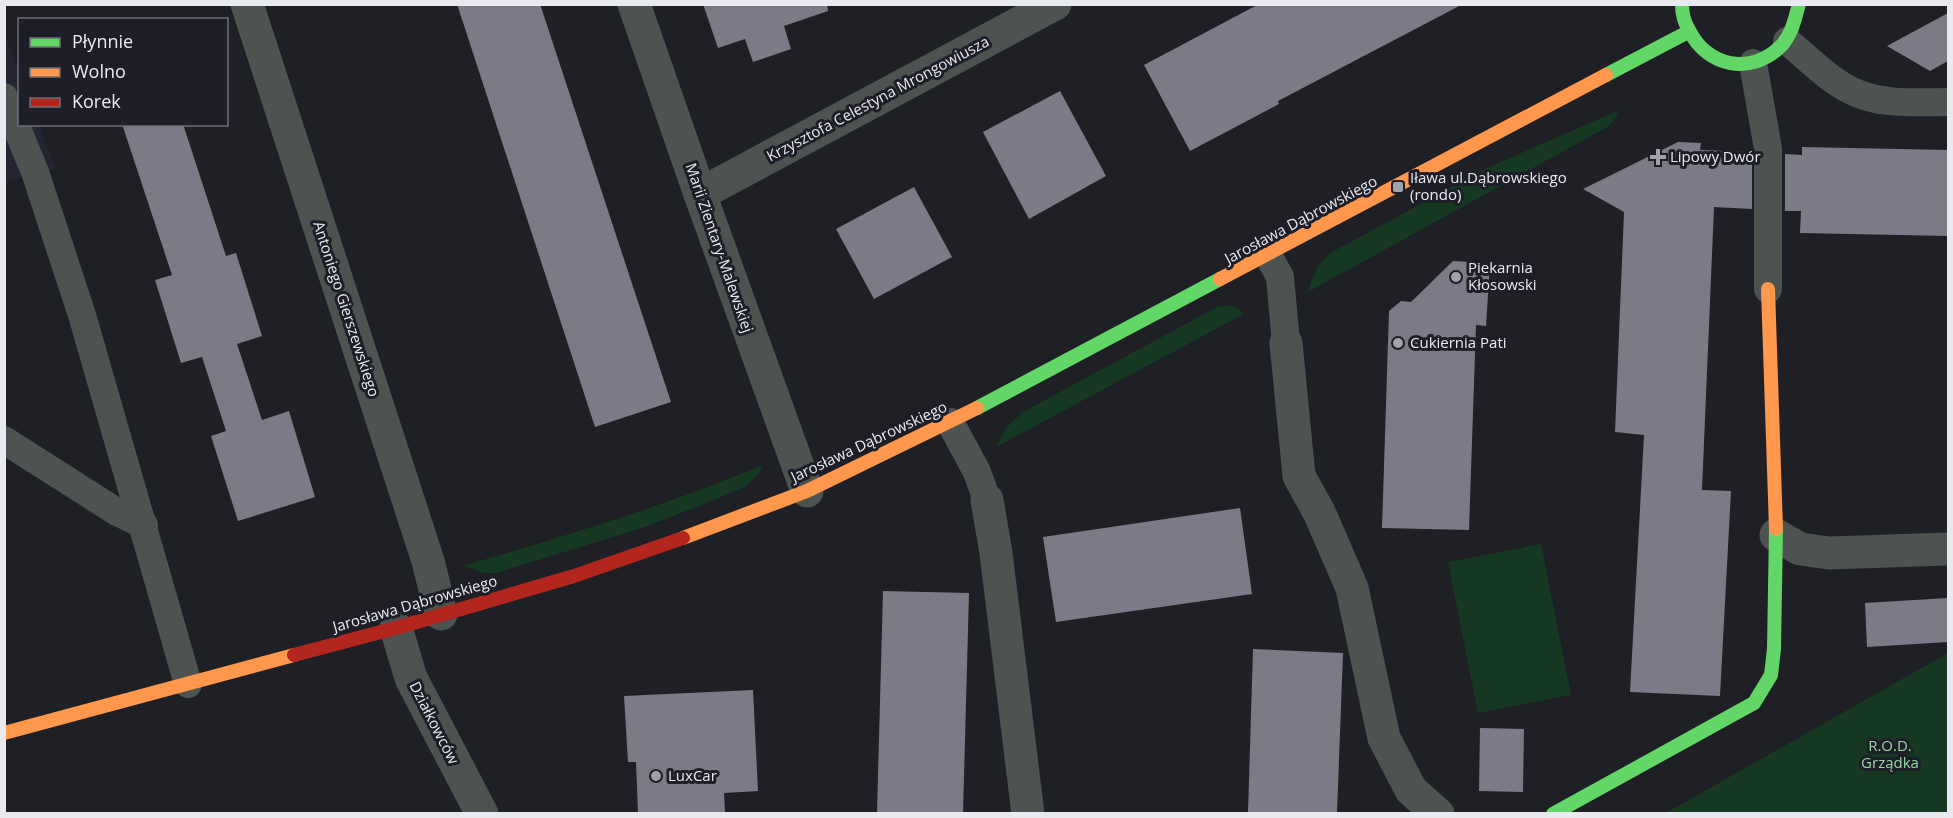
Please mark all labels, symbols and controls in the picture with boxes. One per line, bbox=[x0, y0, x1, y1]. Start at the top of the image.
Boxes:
legend bbox=[18, 18, 228, 126]
text: Płynnie bbox=[72, 29, 133, 53]
street label: Krzysztofa Celestyna Mrongowiusza bbox=[763, 31, 992, 165]
text: Wolno bbox=[72, 59, 126, 83]
text: Korek bbox=[72, 89, 121, 113]
place label: Lipowy Dwór bbox=[1670, 146, 1761, 166]
marker: Lipowy Dwór bbox=[1651, 150, 1665, 164]
street label: Marii Zientary-Malewskiej bbox=[681, 160, 758, 335]
place label: Iława ul.Dąbrowskiego (rondo) bbox=[1410, 167, 1567, 204]
street label: Jarosława Dąbrowskiego bbox=[1219, 170, 1380, 269]
marker: Iława ul.Dąbrowskiego (rondo) bbox=[1391, 180, 1405, 194]
street label: Antoniego Gierszewskiego bbox=[309, 218, 385, 399]
place label: Piekarnia Kłosowski bbox=[1468, 257, 1537, 294]
marker: Piekarnia Kłosowski bbox=[1449, 270, 1463, 284]
place label: Cukiernia Pati bbox=[1410, 332, 1507, 352]
marker: Cukiernia Pati bbox=[1391, 336, 1405, 350]
street label: Jarosława Dąbrowskiego bbox=[785, 396, 950, 487]
street label: Jarosława Dąbrowskiego bbox=[328, 570, 499, 637]
street label: Działkowców bbox=[406, 678, 464, 768]
park label: R.O.D. Grządka bbox=[1861, 735, 1919, 772]
place label: LuxCar bbox=[668, 765, 717, 785]
marker: LuxCar bbox=[649, 769, 663, 783]

